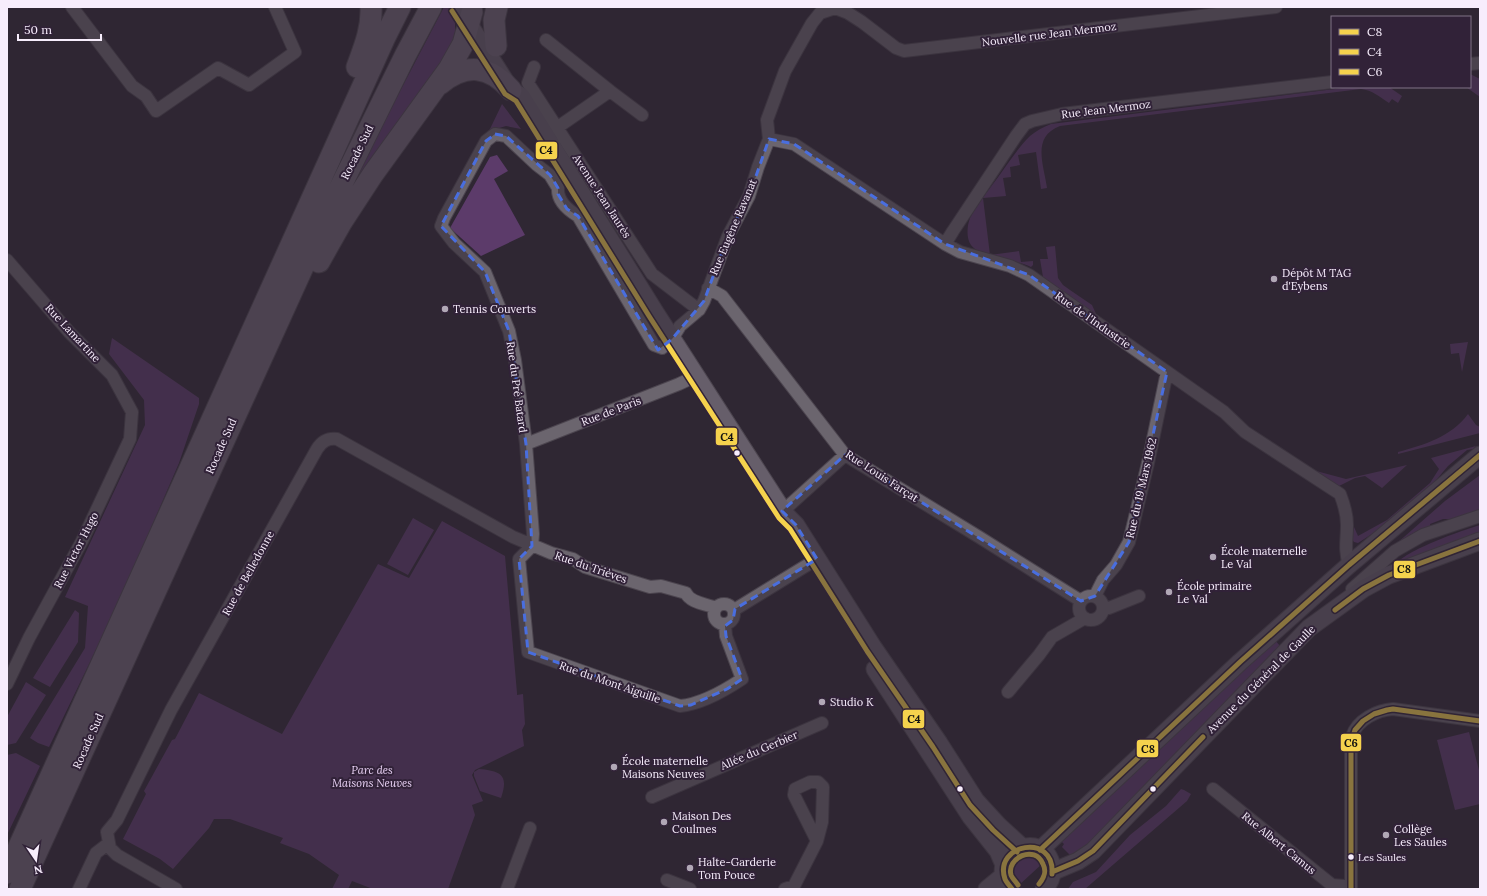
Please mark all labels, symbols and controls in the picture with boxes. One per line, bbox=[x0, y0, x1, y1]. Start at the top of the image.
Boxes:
scale bar bbox=[18, 16, 101, 42]
legend bbox=[1331, 16, 1471, 88]
street label: Nouvelle rue Jean Mermoz bbox=[981, 19, 1117, 49]
text: 50 m bbox=[24, 22, 52, 37]
text: C8 bbox=[1367, 24, 1382, 39]
text: C4 bbox=[1367, 44, 1382, 59]
text: C6 bbox=[1367, 64, 1382, 79]
street label: Rue Jean Mermoz bbox=[1060, 97, 1152, 121]
street label: Rocade Sud bbox=[338, 122, 377, 182]
line badge: C4 bbox=[535, 141, 558, 160]
text: C4 bbox=[539, 143, 553, 157]
street label: Avenue Jean Jaurès bbox=[569, 151, 634, 241]
street label: Rue Eugène Ravanat bbox=[706, 176, 760, 277]
place label: Dépôt M TAG d'Eybens bbox=[1282, 266, 1352, 293]
marker: Dépôt M TAG d'Eybens bbox=[1269, 274, 1279, 284]
street label: Rue de l'Industrie bbox=[1052, 289, 1134, 351]
street label: Rue Lamartine bbox=[42, 301, 104, 365]
place label: Tennis Couverts bbox=[453, 302, 536, 316]
marker: Tennis Couverts bbox=[440, 304, 450, 314]
street label: Rue du Pré Batard bbox=[504, 340, 530, 434]
street label: Rue de Paris bbox=[579, 393, 643, 429]
street label: Rocade Sud bbox=[202, 416, 240, 476]
line badge: C4 bbox=[715, 427, 738, 446]
text: C4 bbox=[720, 430, 734, 444]
street label: Rue du 19 Mars 1962 bbox=[1123, 436, 1159, 540]
street label: Rue Louis Farçat bbox=[843, 447, 922, 505]
unlabelled marker bbox=[732, 448, 742, 458]
street label: Rue Victor Hugo bbox=[51, 509, 101, 591]
street label: Rue de Belledonne bbox=[219, 528, 277, 618]
place label: École maternelle Le Val bbox=[1221, 544, 1307, 571]
street label: Rue du Trièves bbox=[553, 548, 629, 586]
marker: École maternelle Le Val bbox=[1208, 552, 1218, 562]
line badge: C8 bbox=[1393, 560, 1416, 579]
text: C8 bbox=[1397, 562, 1411, 576]
place label: École primaire Le Val bbox=[1177, 579, 1252, 606]
marker: École primaire Le Val bbox=[1164, 587, 1174, 597]
street label: Avenue du Général de Gaulle bbox=[1203, 622, 1318, 737]
street label: Rue du Mont Aiguille bbox=[558, 658, 663, 706]
place label: Studio K bbox=[830, 695, 874, 709]
marker: Studio K bbox=[817, 697, 827, 707]
line badge: C4 bbox=[902, 709, 925, 729]
street label: Rocade Sud bbox=[69, 711, 107, 771]
text: C4 bbox=[907, 712, 921, 726]
street label: Allée du Gerbier bbox=[717, 727, 800, 773]
line badge: C6 bbox=[1340, 733, 1362, 752]
text: C6 bbox=[1344, 736, 1358, 750]
line badge: C8 bbox=[1136, 739, 1159, 758]
text: C8 bbox=[1141, 742, 1155, 756]
place label: École maternelle Maisons Neuves bbox=[622, 754, 708, 781]
marker: École maternelle Maisons Neuves bbox=[609, 762, 619, 772]
park label: Parc des Maisons Neuves bbox=[332, 763, 412, 790]
unlabelled marker bbox=[955, 784, 965, 794]
unlabelled marker bbox=[1148, 784, 1158, 794]
place label: Maison Des Coulmes bbox=[672, 809, 731, 836]
street label: Rue Albert Camus bbox=[1239, 809, 1319, 877]
marker: Maison Des Coulmes bbox=[659, 817, 669, 827]
place label: Collège Les Saules bbox=[1394, 822, 1447, 849]
marker: Collège Les Saules bbox=[1381, 830, 1391, 840]
north arrow bbox=[16, 840, 56, 880]
place label: Les Saules bbox=[1358, 851, 1406, 864]
marker: Les Saules bbox=[1346, 852, 1356, 862]
place label: Halte-Garderie Tom Pouce bbox=[698, 855, 776, 882]
text: N bbox=[32, 862, 44, 878]
marker: Halte-Garderie Tom Pouce bbox=[685, 863, 695, 873]

